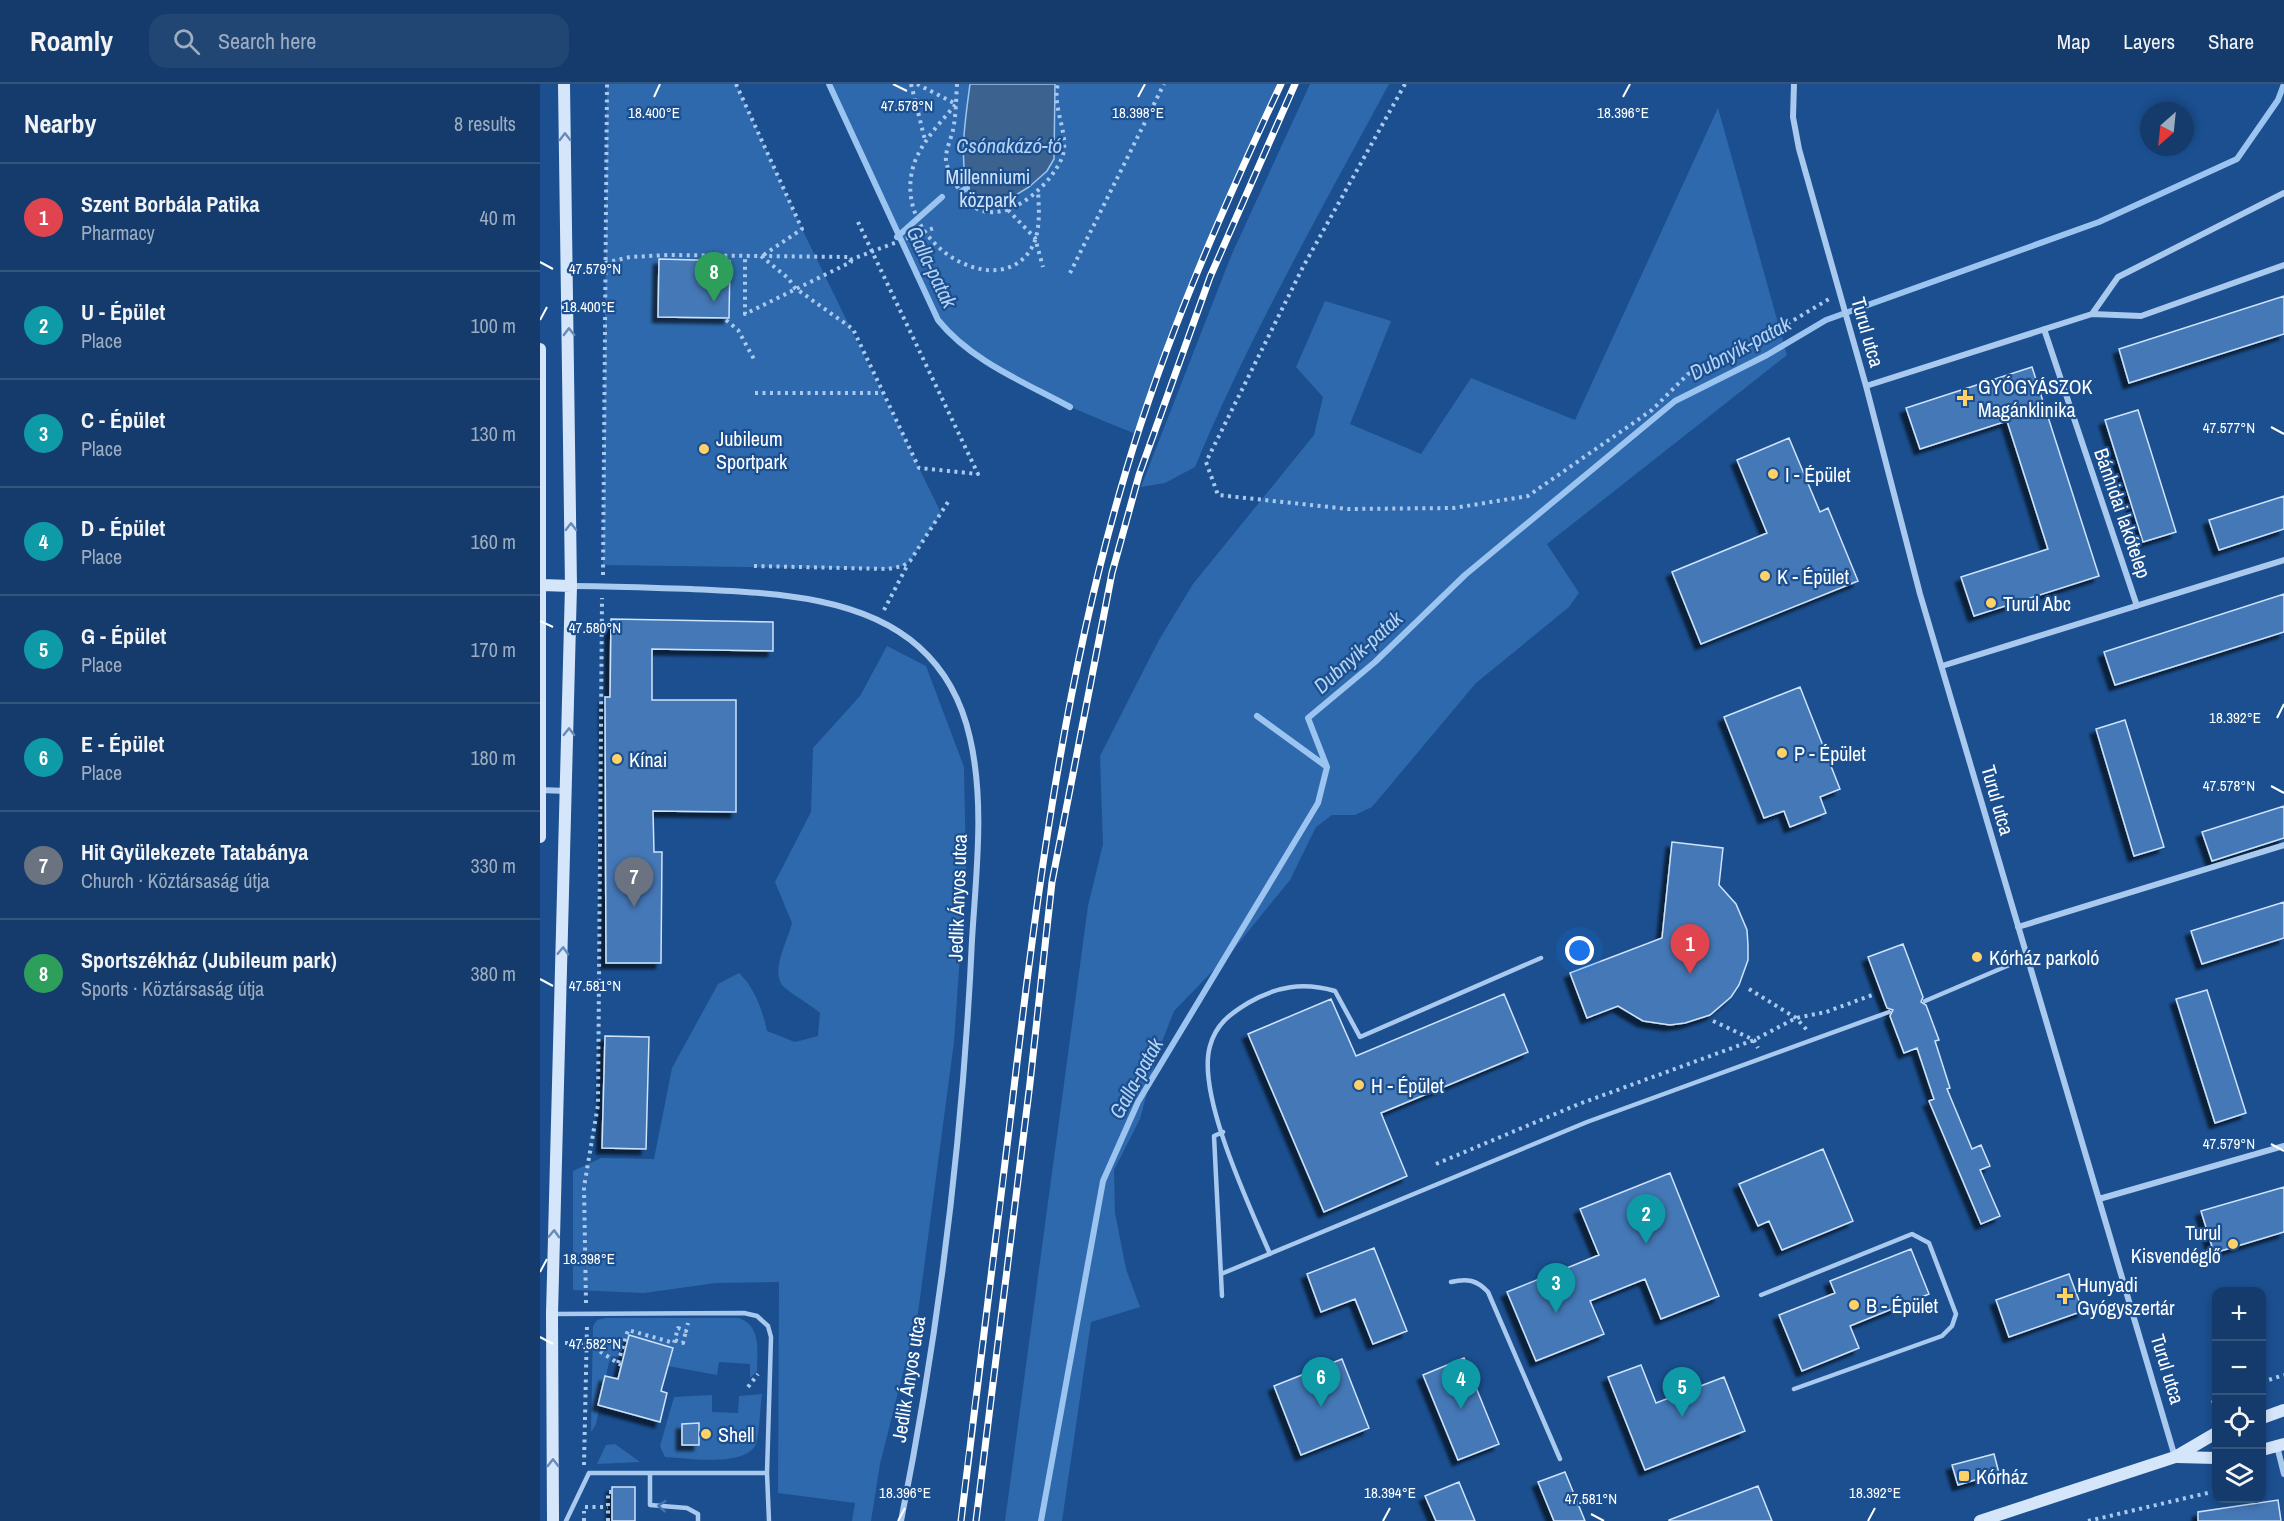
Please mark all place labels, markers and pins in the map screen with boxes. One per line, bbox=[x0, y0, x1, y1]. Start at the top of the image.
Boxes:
pin: 8 bbox=[694, 252, 734, 302]
place label: GYÓGYÁSZOK Magánklinika bbox=[1978, 373, 2093, 423]
marker: GYÓGYÁSZOK Magánklinika bbox=[1956, 389, 1974, 407]
place label: Jubileum Sportpark bbox=[716, 425, 788, 475]
marker: Jubileum Sportpark bbox=[697, 442, 711, 456]
place label: I - Épület bbox=[1785, 461, 1851, 488]
marker: I - Épület bbox=[1766, 467, 1780, 481]
place label: K - Épület bbox=[1777, 563, 1849, 590]
marker: K - Épület bbox=[1758, 569, 1772, 583]
place label: Turul Abc bbox=[2003, 590, 2071, 617]
marker: Turul Abc bbox=[1984, 596, 1998, 610]
place label: P - Épület bbox=[1794, 740, 1866, 767]
place label: Kínai bbox=[629, 746, 667, 773]
marker: P - Épület bbox=[1775, 746, 1789, 760]
marker: Kínai bbox=[610, 752, 624, 766]
pin: 7 bbox=[614, 858, 653, 907]
pin: 1 bbox=[1670, 924, 1710, 974]
place label: Kórház parkoló bbox=[1989, 944, 2099, 971]
marker: Kórház parkoló bbox=[1970, 950, 1984, 964]
place label: H - Épület bbox=[1371, 1072, 1444, 1099]
marker: H - Épület bbox=[1352, 1078, 1366, 1092]
pin: 2 bbox=[1626, 1194, 1666, 1244]
place label: Turul Kisvendéglő bbox=[2131, 1219, 2221, 1269]
marker: Turul Kisvendéglő bbox=[2226, 1237, 2240, 1251]
pin: 3 bbox=[1536, 1264, 1576, 1313]
place label: Hunyadi Gyógyszertár bbox=[2077, 1271, 2175, 1321]
marker: Hunyadi Gyógyszertár bbox=[2058, 1289, 2072, 1303]
place label: B - Épület bbox=[1866, 1292, 1938, 1319]
marker: B - Épület bbox=[1847, 1298, 1861, 1312]
pin: 6 bbox=[1302, 1358, 1340, 1407]
pin: 4 bbox=[1442, 1360, 1480, 1409]
pin: 5 bbox=[1662, 1368, 1702, 1417]
place label: Shell bbox=[718, 1421, 754, 1448]
marker: Shell bbox=[699, 1427, 713, 1441]
place label: Kórház bbox=[1976, 1463, 2028, 1490]
marker: Kórház bbox=[1957, 1469, 1971, 1483]

